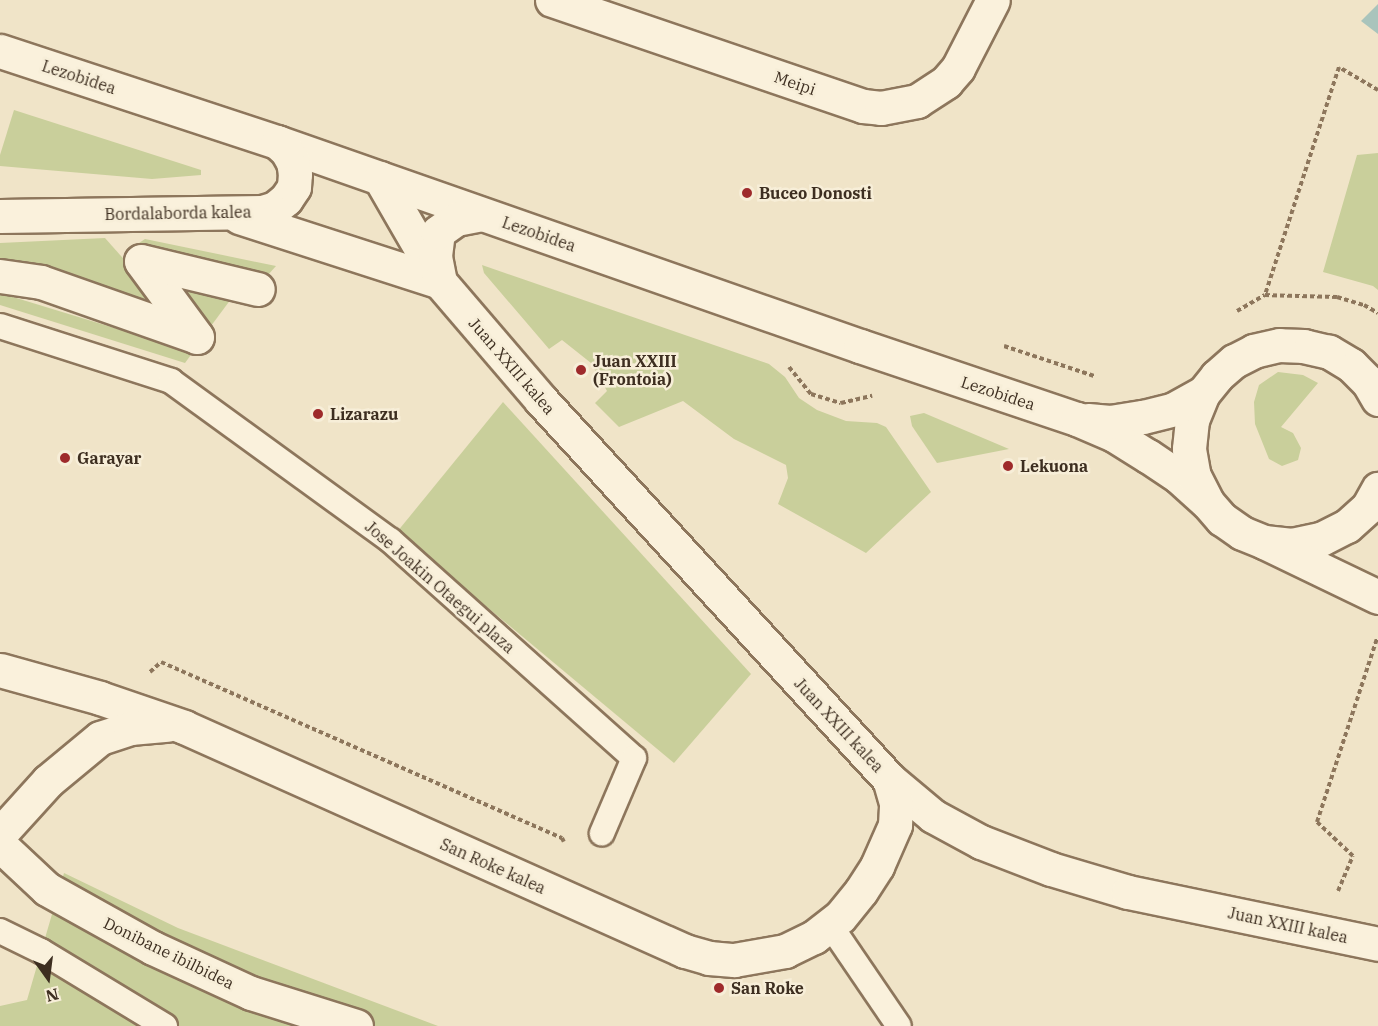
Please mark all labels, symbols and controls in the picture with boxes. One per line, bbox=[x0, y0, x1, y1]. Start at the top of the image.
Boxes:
street label: Lezobidea bbox=[40, 56, 118, 98]
street label: Meipi bbox=[772, 67, 818, 99]
place label: Buceo Donosti bbox=[759, 183, 872, 203]
marker: Buceo Donosti bbox=[740, 186, 754, 200]
street label: Bordalaborda kalea bbox=[104, 202, 252, 224]
street label: Lezobidea bbox=[500, 212, 578, 256]
street label: Juan XXIII kalea bbox=[465, 314, 559, 418]
place label: Juan XXIII (Frontoia) bbox=[593, 351, 677, 389]
marker: Juan XXIII (Frontoia) bbox=[574, 363, 588, 377]
street label: Lezobidea bbox=[959, 372, 1037, 414]
place label: Lizarazu bbox=[330, 404, 398, 424]
marker: Lizarazu bbox=[311, 407, 325, 421]
place label: Garayar bbox=[77, 448, 141, 468]
marker: Garayar bbox=[58, 451, 72, 465]
place label: Lekuona bbox=[1020, 456, 1088, 476]
marker: Lekuona bbox=[1001, 459, 1015, 473]
street label: Jose Joakin Otaegui plaza bbox=[361, 517, 519, 657]
street label: Juan XXIII kalea bbox=[790, 674, 888, 776]
street label: San Roke kalea bbox=[437, 834, 549, 898]
street label: Juan XXIII kalea bbox=[1226, 903, 1350, 947]
street label: Donibane ibilbidea bbox=[101, 913, 237, 993]
north arrow bbox=[18, 948, 78, 1008]
place label: San Roke bbox=[731, 978, 804, 998]
marker: San Roke bbox=[712, 981, 726, 995]
text: N bbox=[44, 984, 61, 1007]

